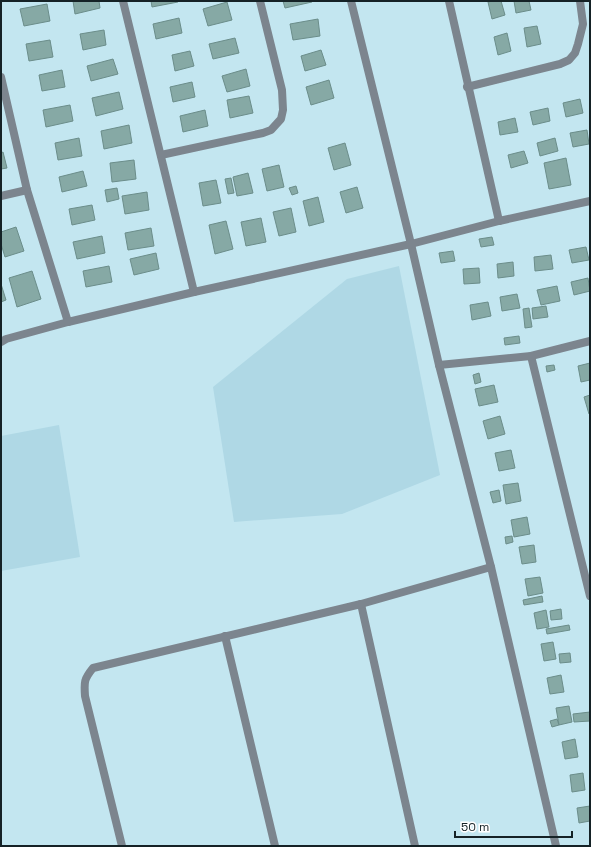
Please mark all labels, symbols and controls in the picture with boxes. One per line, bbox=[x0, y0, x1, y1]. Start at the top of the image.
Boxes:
scale bar bbox=[455, 813, 572, 839]
text: 50 m bbox=[461, 819, 489, 835]

